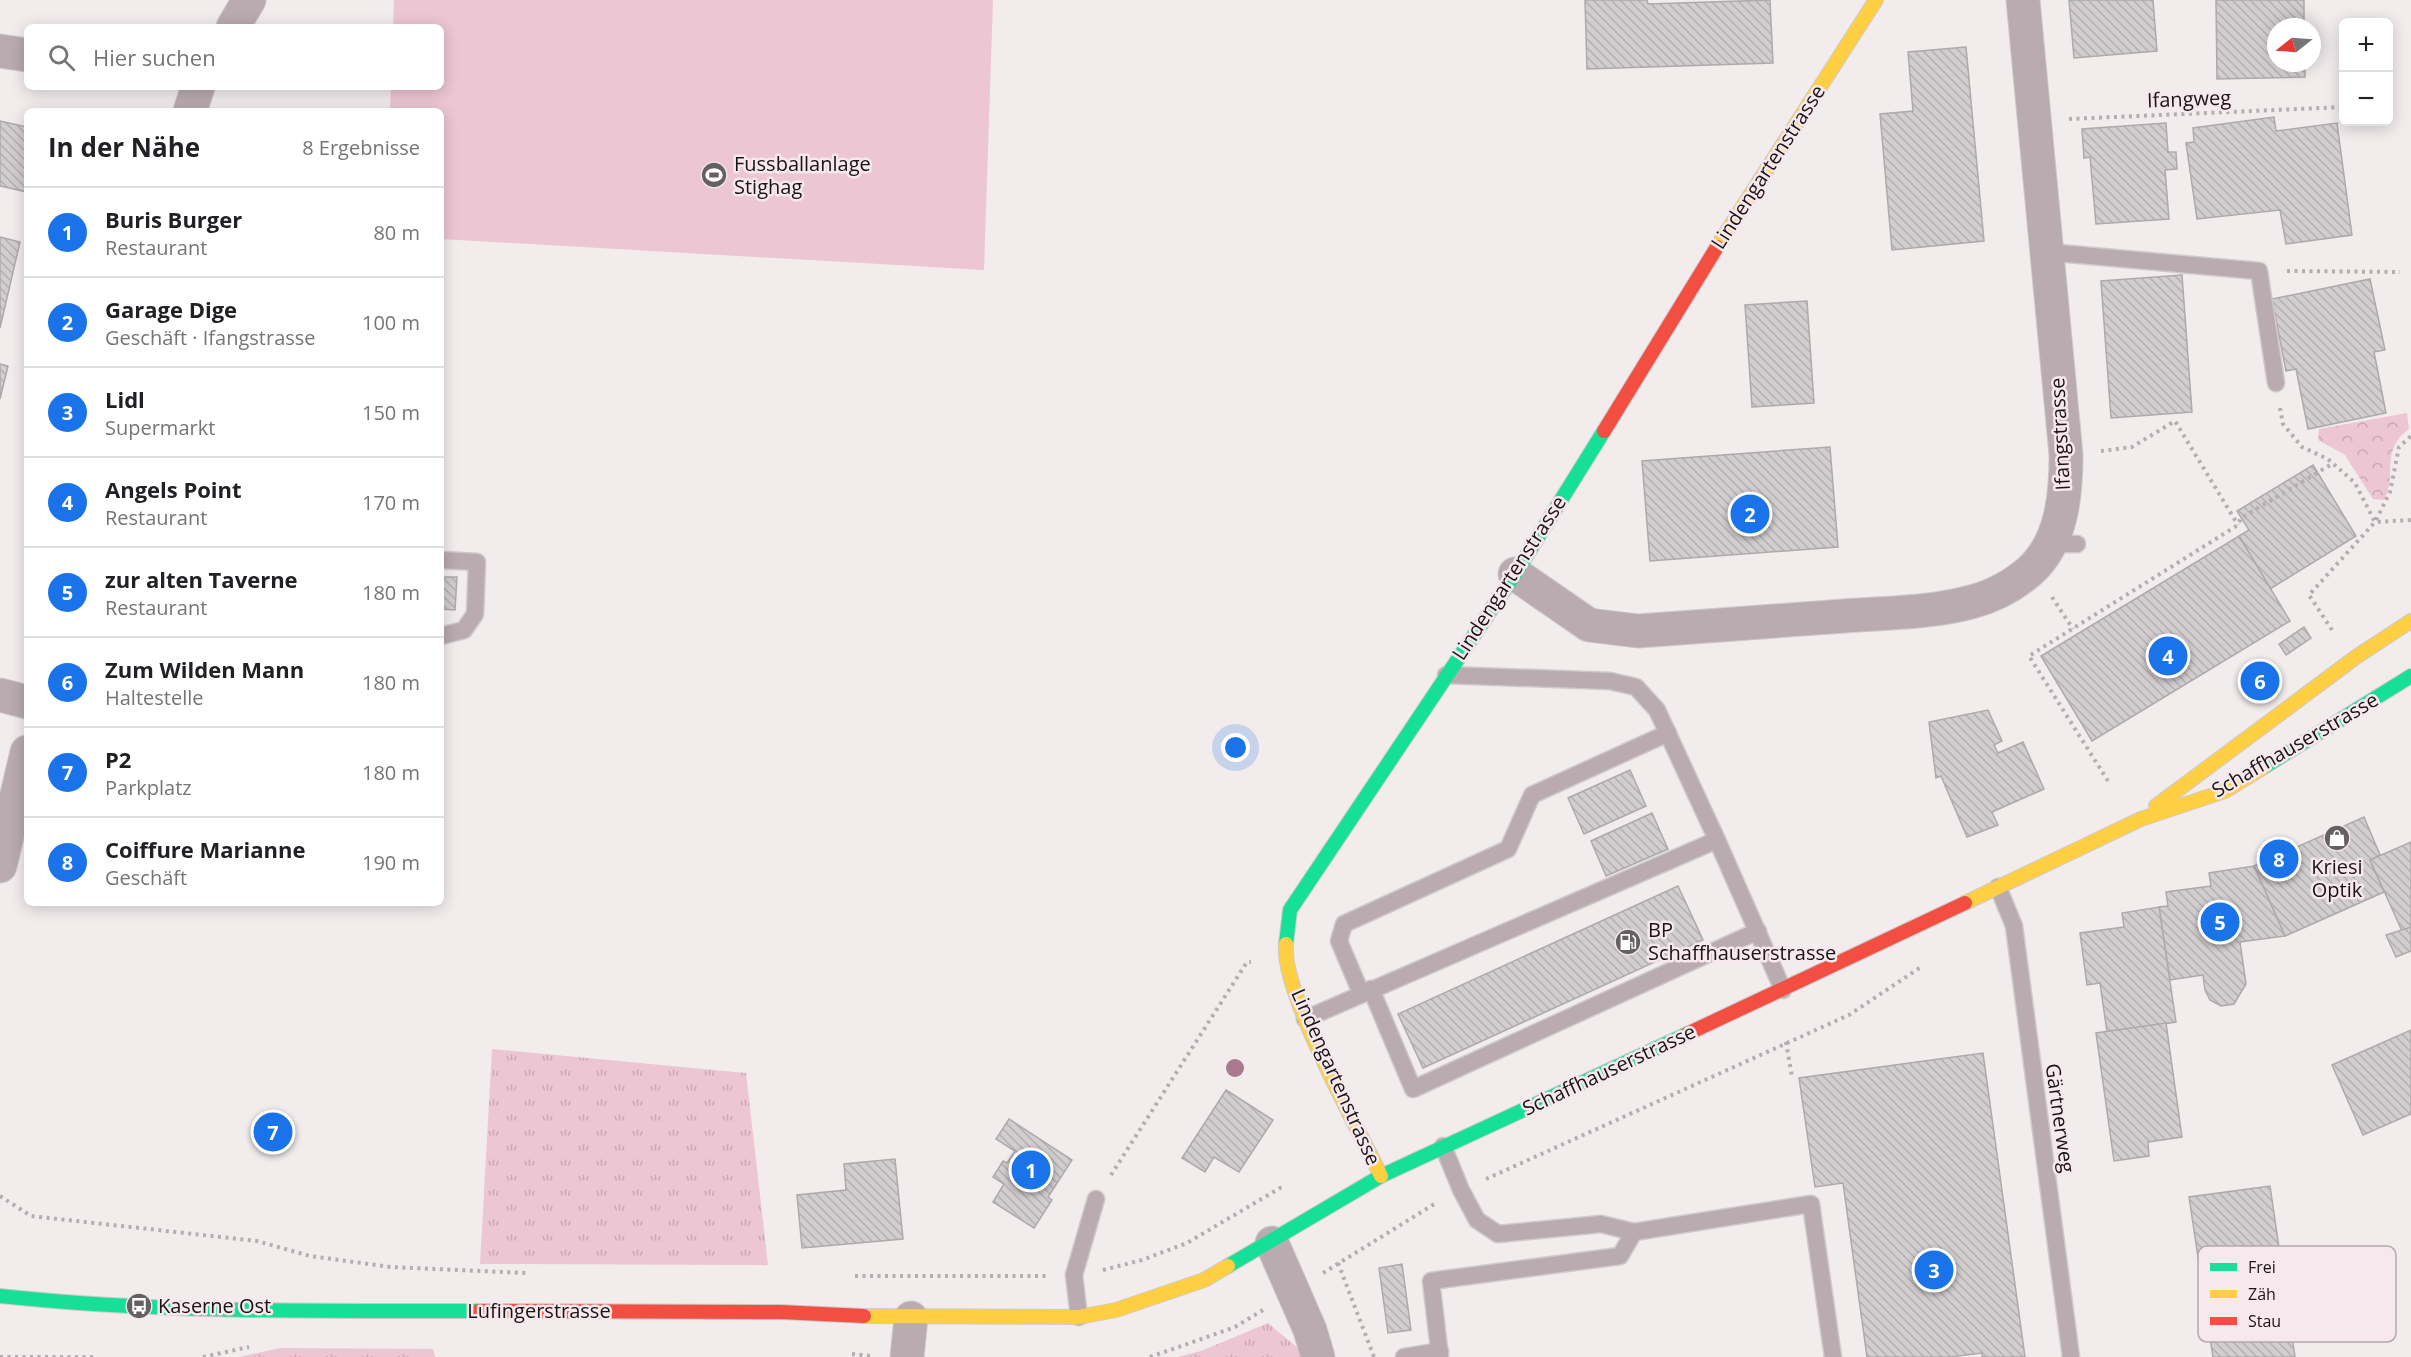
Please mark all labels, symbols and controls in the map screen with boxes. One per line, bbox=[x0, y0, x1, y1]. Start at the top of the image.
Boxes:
north arrow bbox=[2267, 18, 2321, 72]
map controls bbox=[2339, 18, 2393, 126]
button: + bbox=[2339, 18, 2393, 72]
search box bbox=[24, 24, 444, 90]
icon: search bbox=[45, 41, 78, 74]
text: Hier suchen bbox=[93, 42, 216, 72]
button: − bbox=[2339, 72, 2393, 126]
street label: Lindengartenstrasse bbox=[1704, 79, 1831, 254]
street label: Ifangweg bbox=[2146, 84, 2232, 113]
text: In der Nähe bbox=[48, 129, 200, 165]
text: 8 Ergebnisse bbox=[302, 134, 420, 161]
place label: Fussballanlage Stighag bbox=[734, 150, 871, 200]
sports icon: Fussballanlage Stighag bbox=[699, 160, 729, 190]
text: Buris Burger bbox=[105, 204, 242, 234]
text: 1 bbox=[62, 219, 73, 246]
text: 80 m bbox=[373, 219, 420, 246]
text: Restaurant bbox=[105, 234, 207, 261]
text: Garage Dige bbox=[105, 294, 237, 324]
text: 2 bbox=[62, 309, 73, 336]
text: 100 m bbox=[362, 309, 420, 336]
text: Geschäft · Ifangstrasse bbox=[105, 324, 316, 351]
street label: Ifangstrasse bbox=[2043, 377, 2076, 491]
text: Lidl bbox=[105, 384, 145, 414]
text: 3 bbox=[62, 399, 73, 426]
text: 150 m bbox=[362, 399, 420, 426]
text: Supermarkt bbox=[105, 414, 215, 441]
text: Angels Point bbox=[105, 474, 242, 504]
text: 4 bbox=[62, 489, 73, 516]
text: 170 m bbox=[362, 489, 420, 516]
street label: Lindengartenstrasse bbox=[1445, 490, 1572, 665]
pin: 2 bbox=[1730, 492, 1770, 536]
text: Restaurant bbox=[105, 504, 207, 531]
text: zur alten Taverne bbox=[105, 564, 298, 594]
text: 5 bbox=[62, 579, 73, 606]
text: 180 m bbox=[362, 579, 420, 606]
text: Restaurant bbox=[105, 594, 207, 621]
pin: 4 bbox=[2148, 634, 2188, 678]
text: Zum Wilden Mann bbox=[105, 654, 304, 684]
pin: 6 bbox=[2240, 658, 2280, 704]
text: 6 bbox=[62, 669, 73, 696]
text: 180 m bbox=[362, 669, 420, 696]
text: Haltestelle bbox=[105, 684, 204, 711]
street label: Schaffhauserstrasse bbox=[2207, 686, 2383, 803]
your location bbox=[1221, 733, 1250, 762]
text: P2 bbox=[105, 744, 131, 774]
text: 7 bbox=[62, 759, 73, 786]
text: 180 m bbox=[362, 759, 420, 786]
text: Parkplatz bbox=[105, 774, 192, 801]
shop icon: Kriesi Optik bbox=[2322, 823, 2352, 853]
text: Coiffure Marianne bbox=[105, 834, 305, 864]
pin: 8 bbox=[2260, 836, 2298, 882]
text: 8 bbox=[62, 849, 73, 876]
text: 190 m bbox=[362, 849, 420, 876]
place label: Kriesi Optik bbox=[2311, 853, 2363, 903]
text: Geschäft bbox=[105, 864, 187, 891]
pin: 5 bbox=[2200, 900, 2240, 944]
place label: BP Schaffhauserstrasse bbox=[1648, 916, 1836, 966]
fuel station icon: BP Schaffhauserstrasse bbox=[1613, 927, 1643, 957]
street label: Lindengartenstrasse bbox=[1285, 984, 1388, 1169]
street label: Schaffhauserstrasse bbox=[1518, 1018, 1700, 1122]
street label: Gärtnerweg bbox=[2039, 1061, 2082, 1175]
pin: 7 bbox=[254, 1110, 292, 1154]
pin: 1 bbox=[1012, 1148, 1050, 1192]
legend bbox=[2198, 1246, 2396, 1342]
pin: 3 bbox=[1914, 1248, 1954, 1292]
text: Frei bbox=[2248, 1256, 2276, 1278]
text: Zäh bbox=[2248, 1283, 2276, 1305]
bus stop icon: Kaserne Ost bbox=[124, 1291, 154, 1321]
place label: Kaserne Ost bbox=[158, 1292, 271, 1319]
street label: Lufingerstrasse bbox=[467, 1297, 611, 1324]
text: Stau bbox=[2248, 1310, 2281, 1332]

